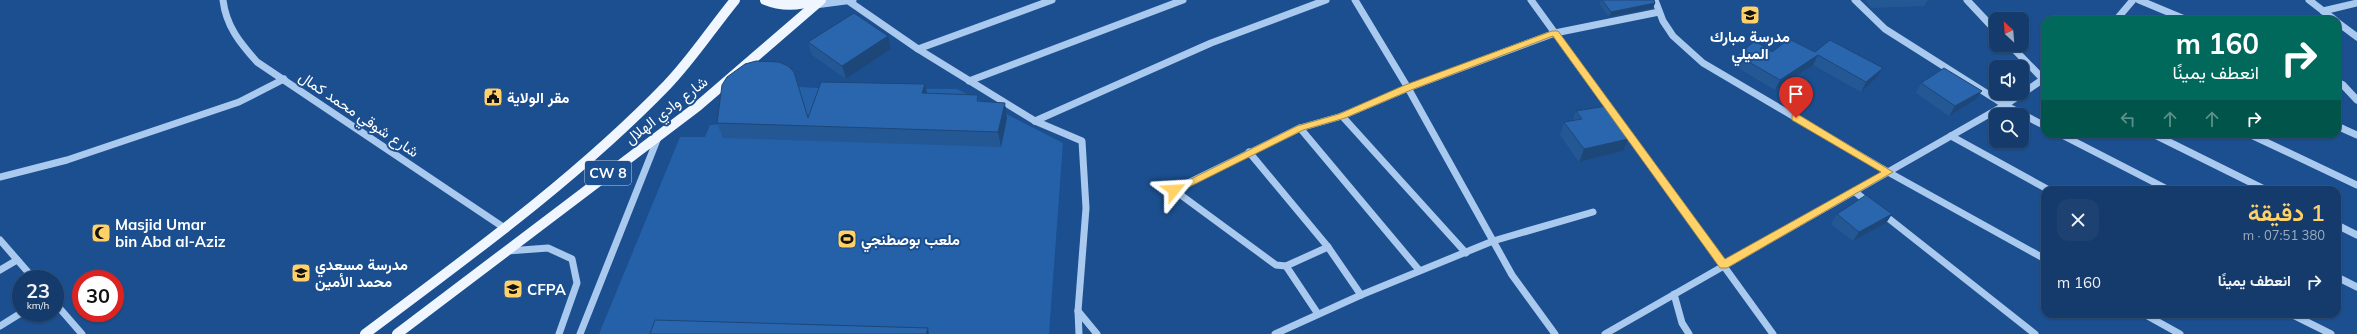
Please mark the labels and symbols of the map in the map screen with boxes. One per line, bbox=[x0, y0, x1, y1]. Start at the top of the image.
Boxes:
school or university icon: مدرسة مبارك الميلي bbox=[1739, 4, 1761, 26]
north arrow bbox=[1989, 12, 2029, 52]
place label: مدرسة مبارك الميلي bbox=[1710, 27, 1790, 67]
street label: شارع شوقي محمد كمال bbox=[293, 67, 423, 165]
street label: شارع وادي الهلال bbox=[621, 72, 714, 151]
pin bbox=[1779, 77, 1813, 118]
public building icon: مقر الولاية bbox=[482, 86, 504, 108]
place label: مقر الولاية bbox=[507, 88, 570, 107]
road number: CW 8 bbox=[585, 161, 631, 185]
position arrow bbox=[1153, 169, 1195, 211]
place label: Masjid Umar bin Abd al-Aziz bbox=[115, 215, 226, 251]
mosque icon: Masjid Umar bin Abd al-Aziz bbox=[90, 222, 112, 244]
sports icon: ملعب بوصطنجي bbox=[836, 228, 858, 250]
place label: ملعب بوصطنجي bbox=[861, 230, 960, 253]
place label: مدرسة مسعدي محمد الأمين bbox=[315, 255, 408, 291]
school or university icon: مدرسة مسعدي محمد الأمين bbox=[290, 262, 312, 284]
speed limit sign: 30 bbox=[72, 270, 124, 322]
school or university icon: CFPA bbox=[502, 278, 524, 300]
place label: CFPA bbox=[527, 280, 567, 299]

